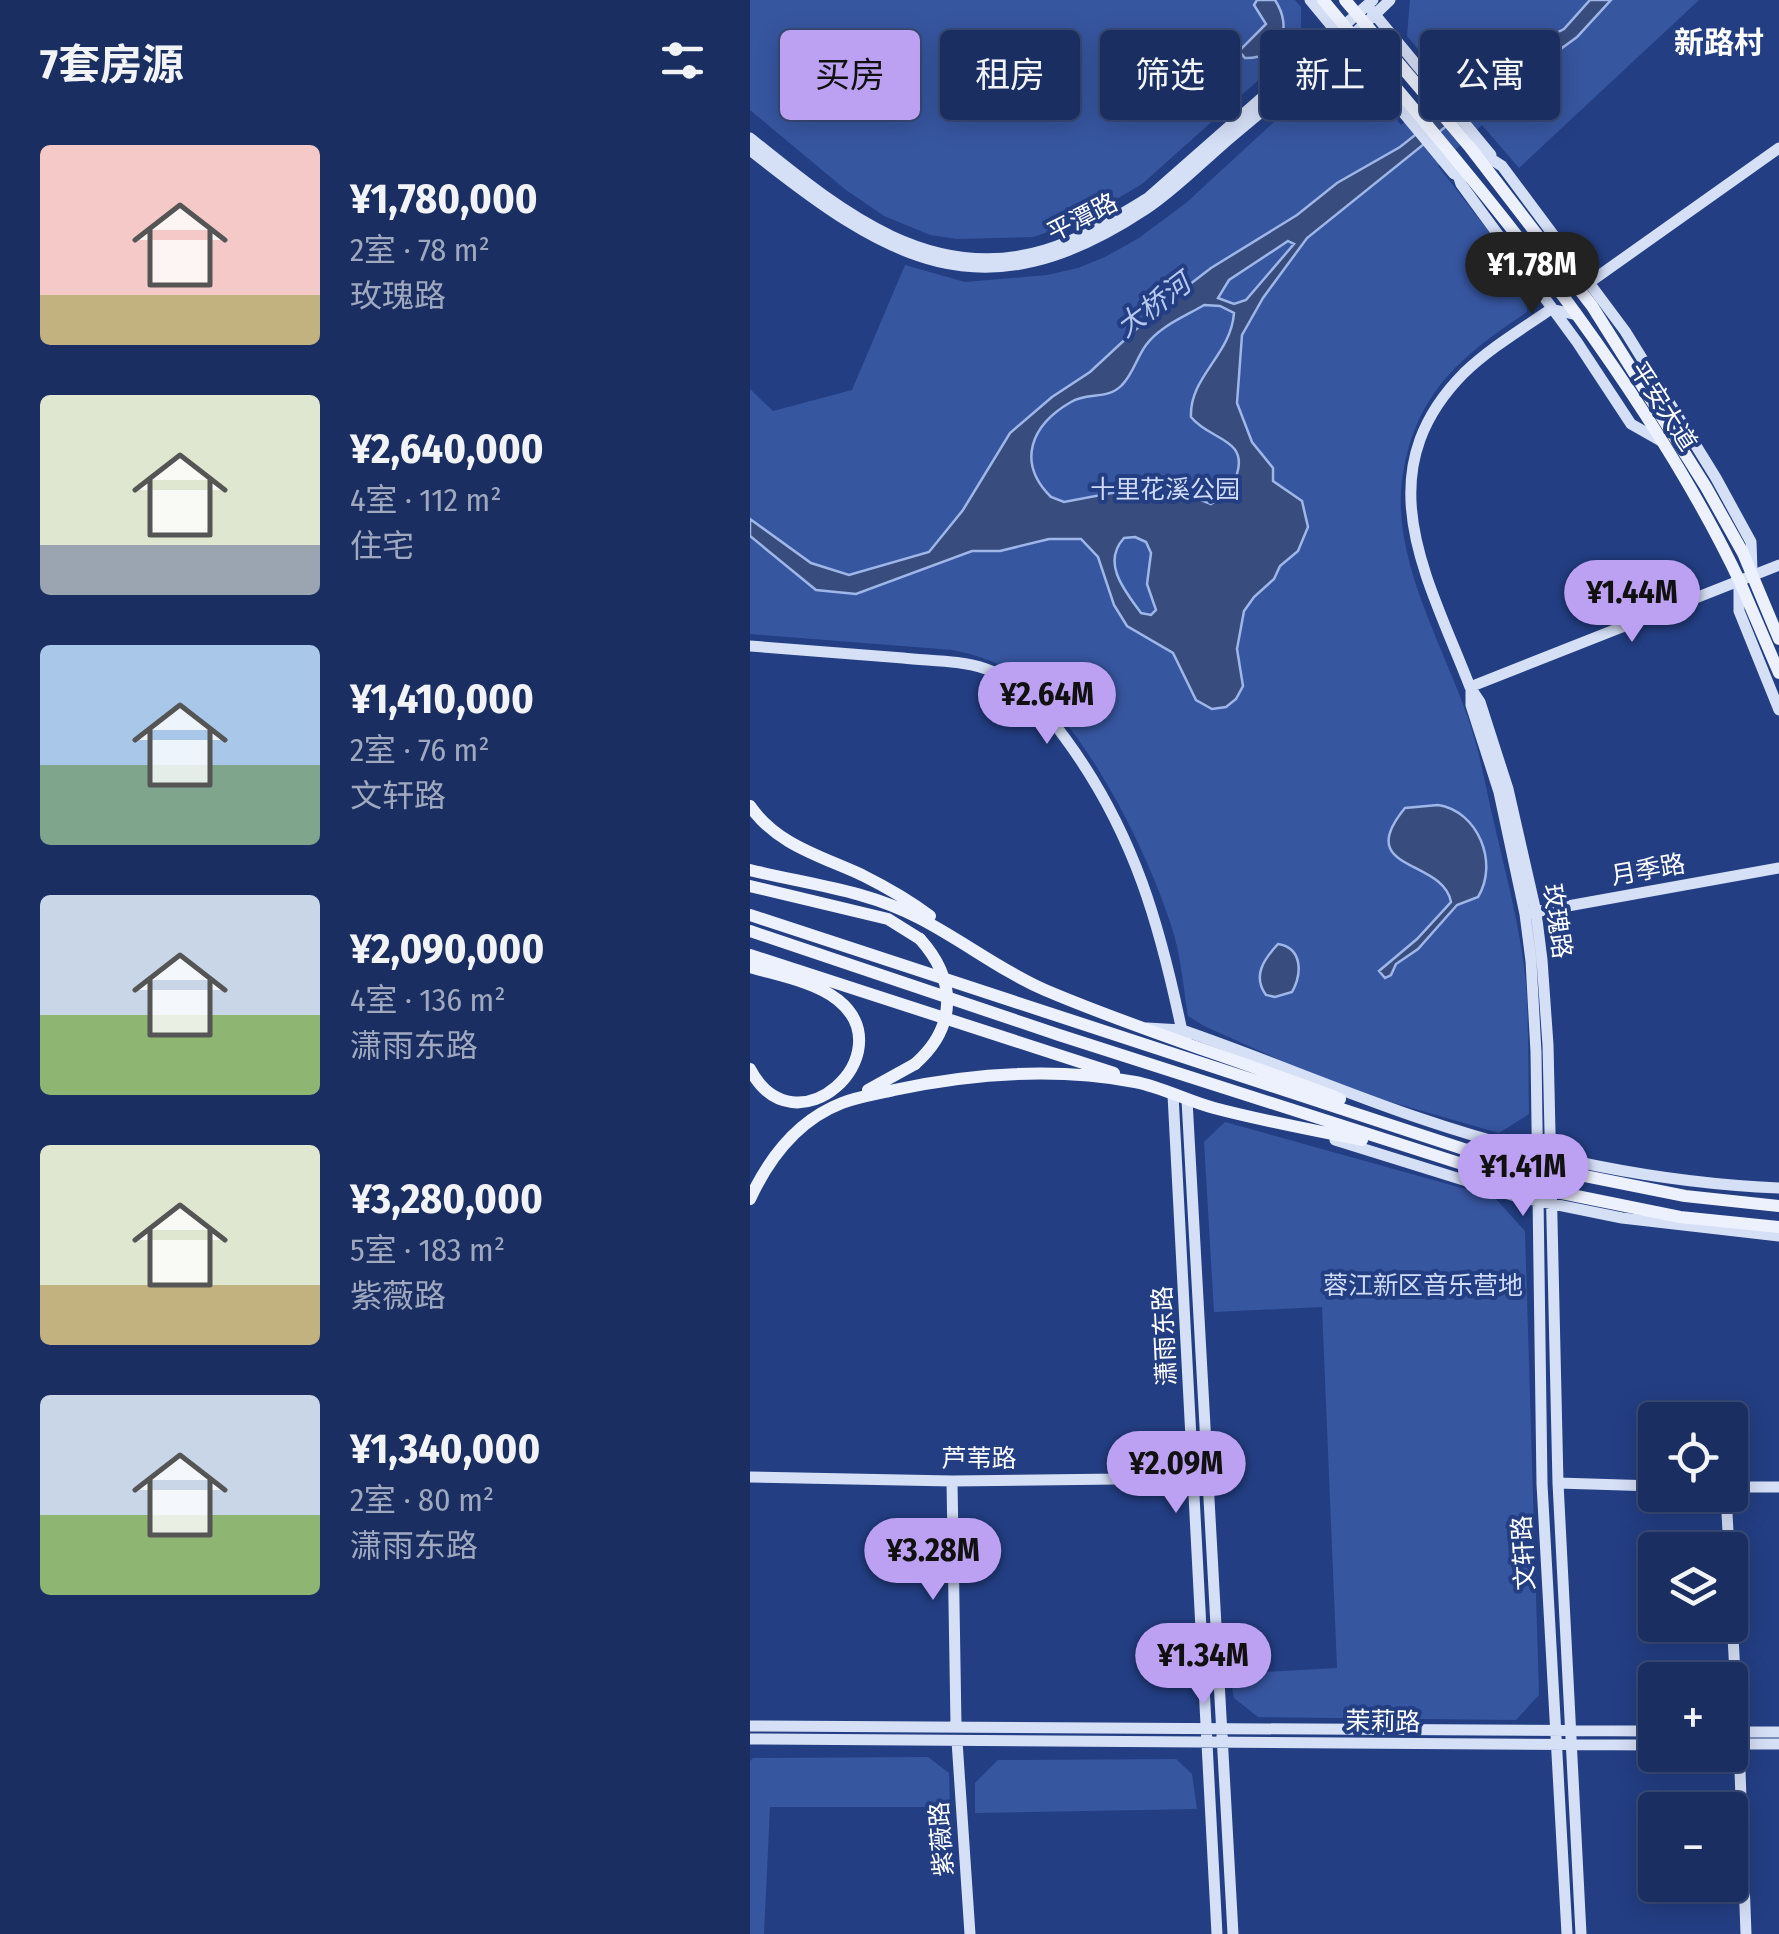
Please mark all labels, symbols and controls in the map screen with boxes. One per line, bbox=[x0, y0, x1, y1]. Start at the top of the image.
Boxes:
district label: 新路村 bbox=[1674, 25, 1764, 61]
chip: 买房 bbox=[780, 30, 920, 120]
chip: 租房 bbox=[940, 30, 1080, 120]
chip: 筛选 bbox=[1100, 30, 1240, 120]
chip: 新上 bbox=[1260, 30, 1400, 120]
chip: 公寓 bbox=[1420, 30, 1560, 120]
icon: filters bbox=[655, 33, 710, 88]
text: 7套房源 bbox=[40, 40, 184, 90]
text: ¥1,780,000 bbox=[350, 174, 538, 224]
icon: home bbox=[120, 185, 240, 305]
street label: 平潭路 bbox=[1042, 187, 1123, 248]
text: 2室 · 78 m² bbox=[350, 231, 490, 269]
pin: ¥1.78M bbox=[1451, 232, 1613, 317]
text: ¥1.78M bbox=[1487, 245, 1577, 283]
water label: 大桥河 bbox=[1110, 264, 1201, 344]
text: 玫瑰路 bbox=[350, 277, 446, 315]
street label: 平安大道 bbox=[1623, 356, 1703, 457]
text: ¥2,640,000 bbox=[350, 424, 544, 474]
icon: home bbox=[120, 435, 240, 555]
park label: 十里花溪公园 bbox=[1090, 475, 1240, 505]
text: 4室 · 112 m² bbox=[350, 481, 502, 519]
text: 住宅 bbox=[350, 527, 414, 565]
pin: ¥1.44M bbox=[1551, 560, 1713, 645]
text: ¥1.44M bbox=[1586, 573, 1678, 611]
pin: ¥2.64M bbox=[966, 662, 1128, 747]
text: ¥1,410,000 bbox=[350, 674, 534, 724]
text: ¥2.64M bbox=[1000, 675, 1094, 713]
icon: home bbox=[120, 685, 240, 805]
text: 2室 · 76 m² bbox=[350, 731, 490, 769]
text: 文轩路 bbox=[350, 777, 446, 815]
street label: 月季路 bbox=[1609, 849, 1688, 891]
street label: 玫瑰路 bbox=[1537, 882, 1577, 960]
text: ¥2,090,000 bbox=[350, 924, 544, 974]
icon: home bbox=[120, 935, 240, 1055]
text: 4室 · 136 m² bbox=[350, 981, 506, 1019]
text: 潇雨东路 bbox=[350, 1027, 478, 1065]
pin: ¥1.41M bbox=[1442, 1134, 1604, 1219]
text: ¥1.41M bbox=[1480, 1147, 1566, 1185]
text: ¥3,280,000 bbox=[350, 1174, 543, 1224]
icon: home bbox=[120, 1185, 240, 1305]
text: 5室 · 183 m² bbox=[350, 1231, 505, 1269]
park label: 蓉江新区音乐营地 bbox=[1323, 1271, 1523, 1301]
text: 紫薇路 bbox=[350, 1277, 446, 1315]
street label: 潇雨东路 bbox=[1147, 1285, 1183, 1387]
map controls bbox=[1638, 1402, 1748, 1902]
button: locate bbox=[1638, 1402, 1748, 1512]
text: ¥1,340,000 bbox=[350, 1424, 540, 1474]
pin: ¥2.09M bbox=[1095, 1431, 1257, 1516]
icon: home bbox=[120, 1435, 240, 1555]
street label: 芦苇路 bbox=[941, 1444, 1017, 1474]
text: ¥2.09M bbox=[1129, 1444, 1223, 1482]
text: 2室 · 80 m² bbox=[350, 1481, 494, 1519]
street label: 文轩路 bbox=[1507, 1515, 1541, 1591]
pin: ¥3.28M bbox=[852, 1518, 1014, 1603]
text: 潇雨东路 bbox=[350, 1527, 478, 1565]
text: ¥3.28M bbox=[886, 1531, 980, 1569]
button: layers bbox=[1638, 1532, 1748, 1642]
pin: ¥1.34M bbox=[1122, 1623, 1284, 1708]
text: ¥1.34M bbox=[1157, 1636, 1249, 1674]
button: + bbox=[1638, 1662, 1748, 1772]
street label: 茉莉路 bbox=[1345, 1706, 1421, 1738]
button: − bbox=[1638, 1792, 1748, 1902]
street label: 紫薇路 bbox=[924, 1800, 960, 1877]

